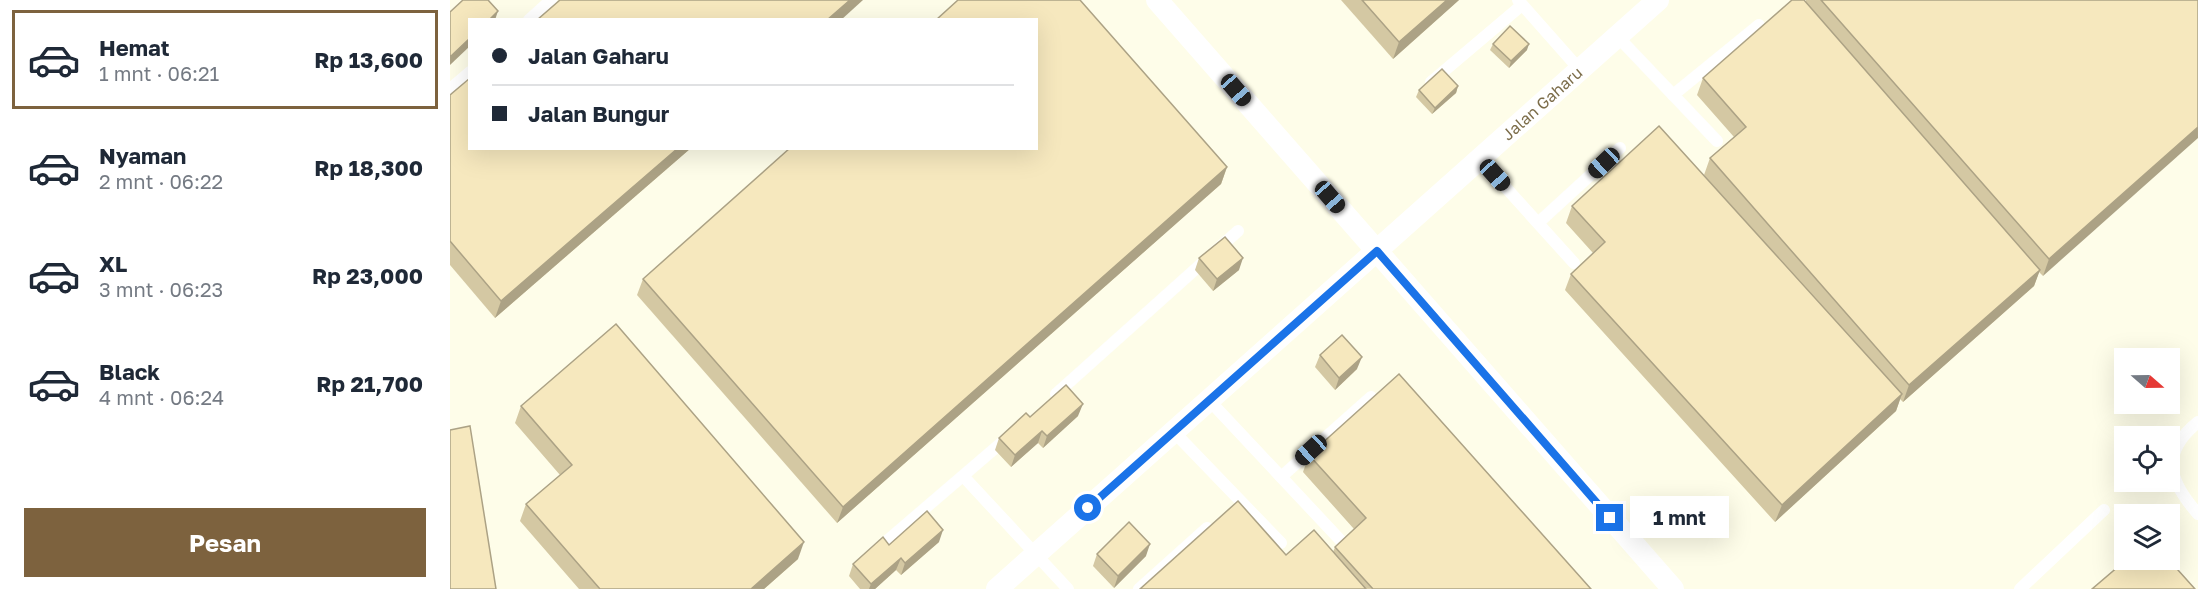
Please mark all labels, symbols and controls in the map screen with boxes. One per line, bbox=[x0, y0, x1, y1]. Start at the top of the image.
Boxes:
icon: car bbox=[27, 33, 81, 87]
text: Hemat bbox=[99, 34, 170, 61]
text: Jalan Gaharu bbox=[528, 42, 669, 69]
text: Rp 13,600 bbox=[314, 46, 423, 73]
text: 1 mnt · 06:21 bbox=[99, 61, 219, 85]
street label: Jalan Gaharu bbox=[1498, 62, 1586, 144]
car bbox=[1217, 71, 1255, 109]
text: Jalan Bungur bbox=[528, 100, 669, 127]
icon: car bbox=[27, 141, 81, 195]
text: Nyaman bbox=[99, 142, 186, 169]
car bbox=[1585, 144, 1623, 182]
text: Rp 18,300 bbox=[314, 154, 423, 181]
car bbox=[1476, 156, 1514, 194]
text: 2 mnt · 06:22 bbox=[99, 169, 223, 193]
car bbox=[1311, 178, 1349, 216]
icon: car bbox=[27, 249, 81, 303]
text: XL bbox=[99, 250, 127, 277]
text: Rp 23,000 bbox=[312, 262, 423, 289]
text: 3 mnt · 06:23 bbox=[99, 277, 223, 301]
north arrow bbox=[2114, 348, 2180, 414]
map controls bbox=[2114, 348, 2180, 570]
icon: car bbox=[27, 357, 81, 411]
text: Black bbox=[99, 358, 160, 385]
text: Rp 21,700 bbox=[316, 370, 423, 397]
text: 4 mnt · 06:24 bbox=[99, 385, 224, 409]
button: locate bbox=[2114, 426, 2180, 492]
car bbox=[1292, 431, 1330, 469]
route start bbox=[1074, 494, 1101, 521]
callout: 1 mnt bbox=[1631, 497, 1730, 539]
route end bbox=[1596, 504, 1623, 531]
button: layers bbox=[2114, 504, 2180, 570]
text: 1 mnt bbox=[1653, 505, 1706, 529]
button: Pesan bbox=[24, 508, 426, 577]

